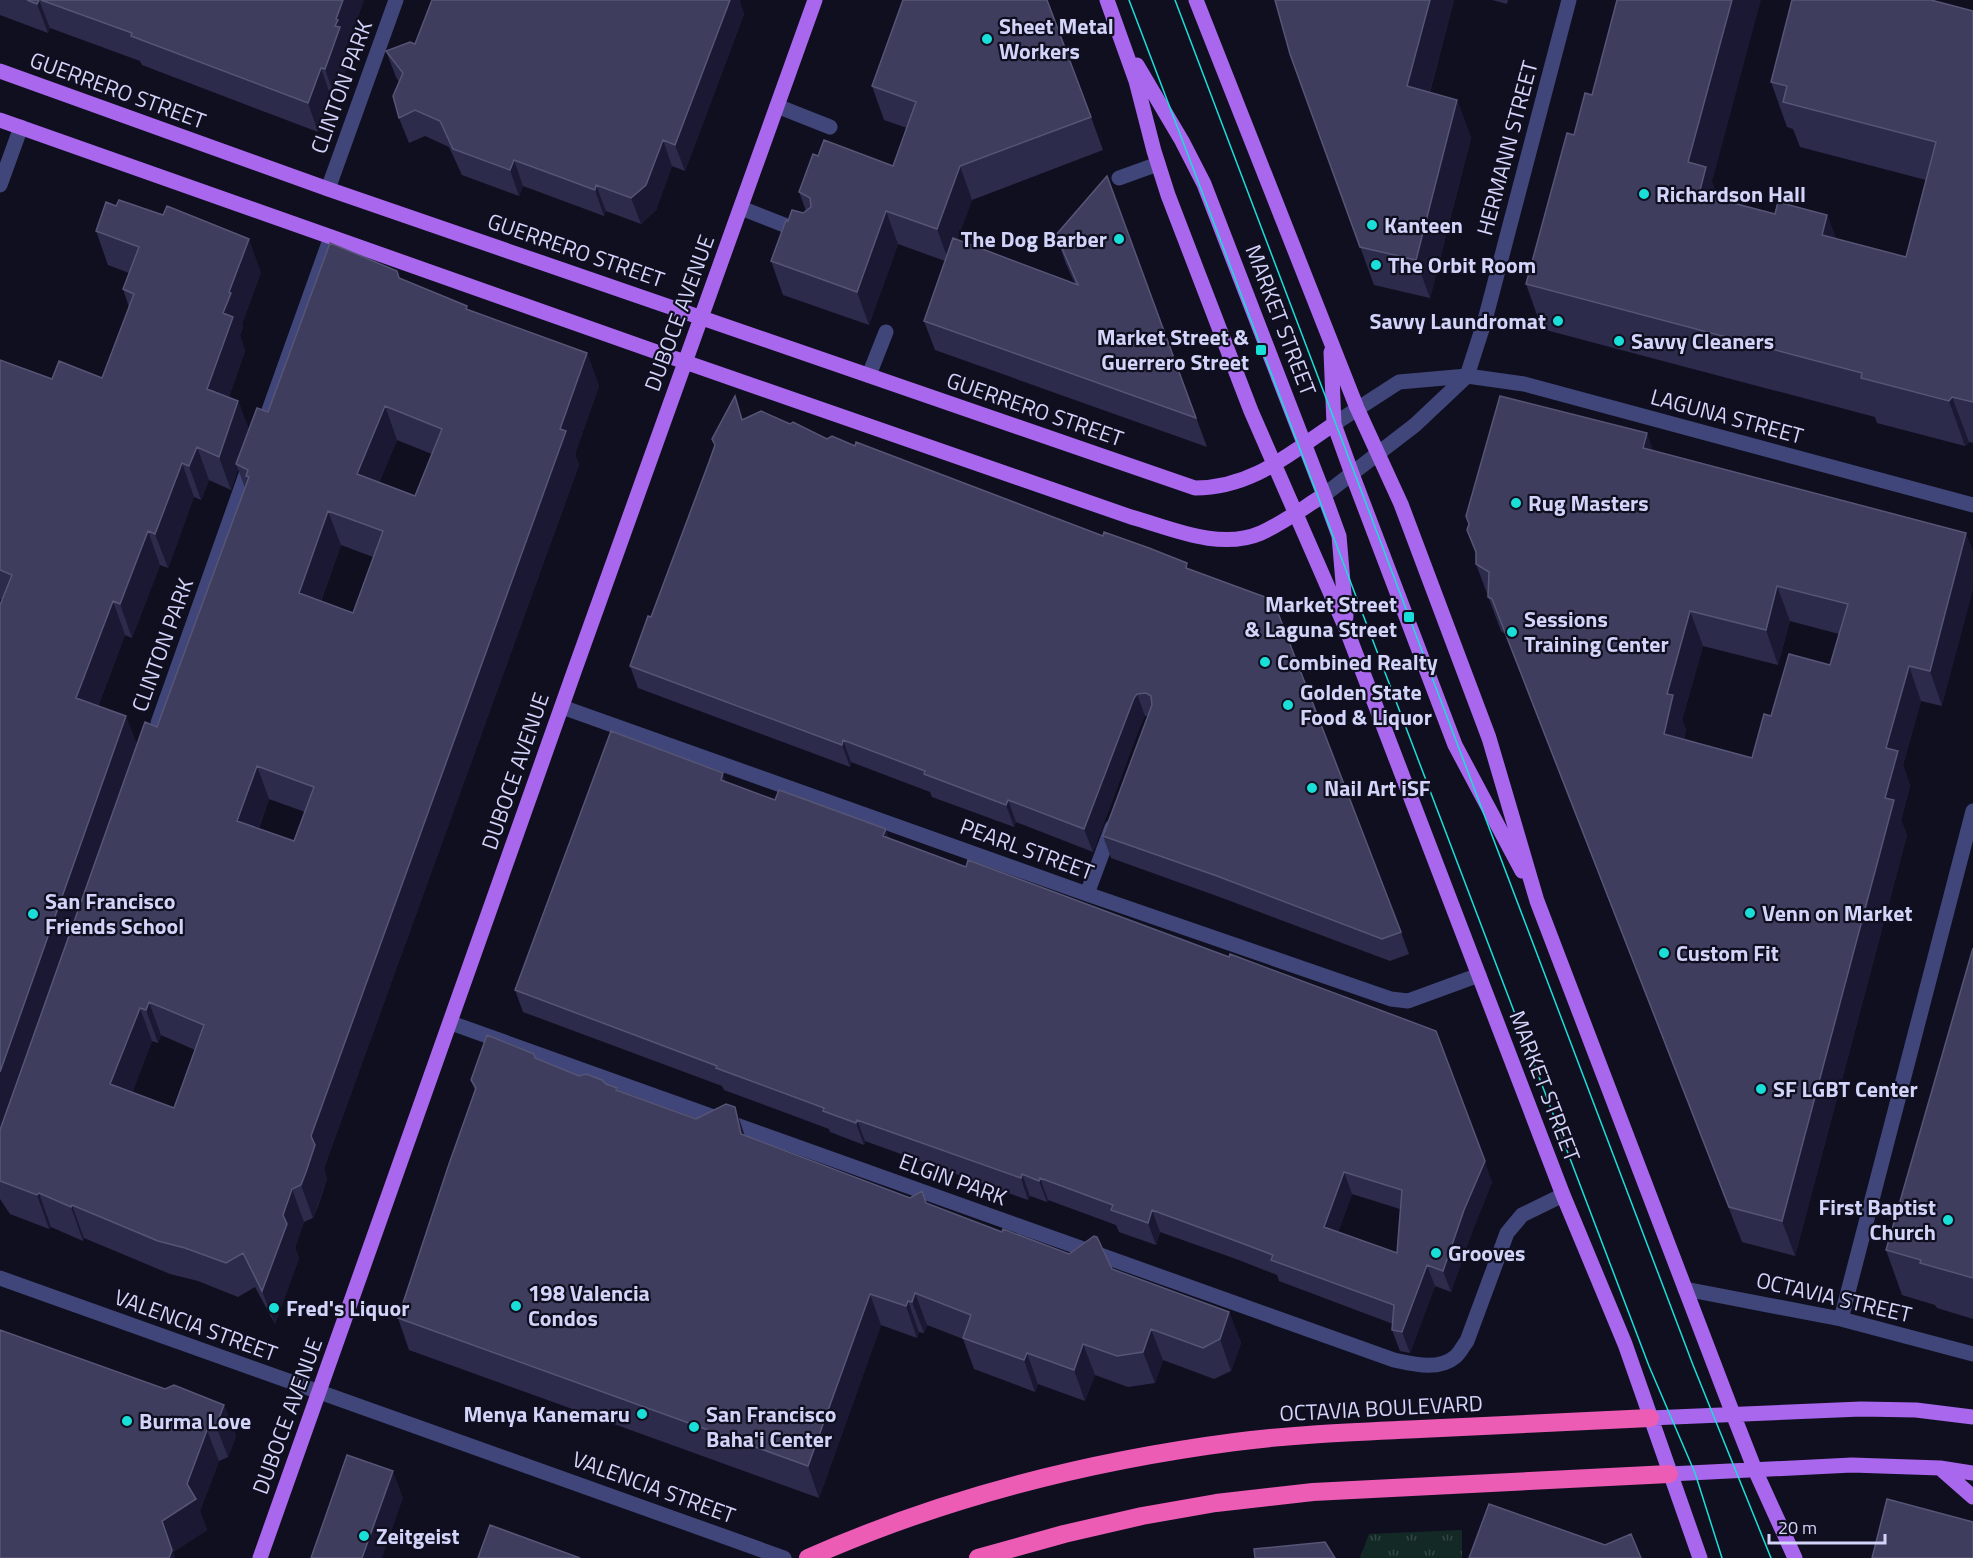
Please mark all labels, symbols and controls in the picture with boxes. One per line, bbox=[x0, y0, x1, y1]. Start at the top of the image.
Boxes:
place label: Sheet Metal Workers bbox=[999, 9, 1114, 68]
street label: CLINTON PARK bbox=[301, 15, 381, 158]
marker: Sheet Metal Workers bbox=[980, 32, 994, 46]
street label: GUERRERO STREET bbox=[25, 42, 211, 138]
street label: HERMANN STREET bbox=[1467, 56, 1547, 239]
place label: Richardson Hall bbox=[1656, 177, 1806, 211]
marker: Richardson Hall bbox=[1637, 187, 1651, 201]
street label: GUERRERO STREET bbox=[483, 204, 669, 296]
place label: Kanteen bbox=[1384, 208, 1463, 242]
marker: Kanteen bbox=[1365, 218, 1379, 232]
place label: The Dog Barber bbox=[961, 222, 1107, 256]
street label: DUBOCE AVENUE bbox=[635, 230, 723, 396]
marker: The Dog Barber bbox=[1112, 232, 1126, 246]
street label: MARKET STREET bbox=[1237, 240, 1326, 401]
place label: The Orbit Room bbox=[1388, 248, 1536, 282]
marker: The Orbit Room bbox=[1369, 258, 1383, 272]
place label: Savvy Laundromat bbox=[1370, 304, 1546, 338]
marker: Savvy Laundromat bbox=[1551, 314, 1565, 328]
place label: Market Street & Guerrero Street bbox=[1097, 320, 1250, 379]
place label: Savvy Cleaners bbox=[1631, 324, 1774, 358]
marker: Savvy Cleaners bbox=[1612, 334, 1626, 348]
marker: Market Street & Guerrero Street bbox=[1254, 343, 1268, 357]
street label: GUERRERO STREET bbox=[942, 363, 1128, 455]
street label: LAGUNA STREET bbox=[1647, 379, 1808, 453]
place label: Rug Masters bbox=[1528, 486, 1649, 520]
marker: Rug Masters bbox=[1509, 496, 1523, 510]
street label: CLINTON PARK bbox=[122, 573, 202, 716]
place label: Market Street & Laguna Street bbox=[1244, 587, 1397, 646]
place label: Sessions Training Center bbox=[1524, 602, 1669, 661]
marker: Market Street & Laguna Street bbox=[1402, 610, 1416, 624]
marker: Sessions Training Center bbox=[1505, 625, 1519, 639]
place label: Combined Realty bbox=[1277, 645, 1438, 679]
marker: Combined Realty bbox=[1258, 655, 1272, 669]
place label: Golden State Food & Liquor bbox=[1300, 675, 1432, 734]
street label: DUBOCE AVENUE bbox=[472, 688, 558, 854]
marker: Golden State Food & Liquor bbox=[1281, 698, 1295, 712]
place label: Nail Art iSF bbox=[1324, 771, 1431, 805]
marker: Nail Art iSF bbox=[1305, 781, 1319, 795]
street label: PEARL STREET bbox=[955, 809, 1099, 889]
place label: San Francisco Friends School bbox=[45, 884, 184, 943]
place label: Venn on Market bbox=[1762, 896, 1912, 930]
marker: Venn on Market bbox=[1743, 906, 1757, 920]
marker: San Francisco Friends School bbox=[26, 907, 40, 921]
place label: Custom Fit bbox=[1676, 936, 1779, 970]
marker: Custom Fit bbox=[1657, 946, 1671, 960]
street label: MARKET STREET bbox=[1501, 1006, 1590, 1167]
place label: SF LGBT Center bbox=[1773, 1072, 1918, 1106]
marker: SF LGBT Center bbox=[1754, 1082, 1768, 1096]
street label: ELGIN PARK bbox=[894, 1144, 1012, 1214]
place label: First Baptist Church bbox=[1819, 1190, 1936, 1249]
marker: First Baptist Church bbox=[1941, 1213, 1955, 1227]
place label: Grooves bbox=[1448, 1236, 1525, 1270]
marker: Grooves bbox=[1429, 1246, 1443, 1260]
street label: OCTAVIA STREET bbox=[1753, 1263, 1916, 1332]
place label: 198 Valencia Condos bbox=[528, 1276, 650, 1335]
street label: VALENCIA STREET bbox=[110, 1280, 283, 1370]
place label: Fred's Liquor bbox=[286, 1291, 409, 1325]
marker: 198 Valencia Condos bbox=[509, 1299, 523, 1313]
marker: Fred's Liquor bbox=[267, 1301, 281, 1315]
street label: DUBOCE AVENUE bbox=[243, 1333, 331, 1499]
street label: OCTAVIA BOULEVARD bbox=[1278, 1386, 1484, 1430]
place label: Menya Kanemaru bbox=[463, 1397, 630, 1431]
place label: San Francisco Baha'i Center bbox=[706, 1397, 836, 1456]
place label: Burma Love bbox=[139, 1404, 251, 1438]
marker: Menya Kanemaru bbox=[635, 1407, 649, 1421]
marker: Burma Love bbox=[120, 1414, 134, 1428]
marker: San Francisco Baha'i Center bbox=[687, 1420, 701, 1434]
street label: VALENCIA STREET bbox=[568, 1442, 741, 1532]
scale bar bbox=[1769, 1507, 1884, 1545]
text: 20 m bbox=[1778, 1514, 1817, 1541]
place label: Zeitgeist bbox=[376, 1519, 459, 1553]
marker: Zeitgeist bbox=[357, 1529, 371, 1543]

